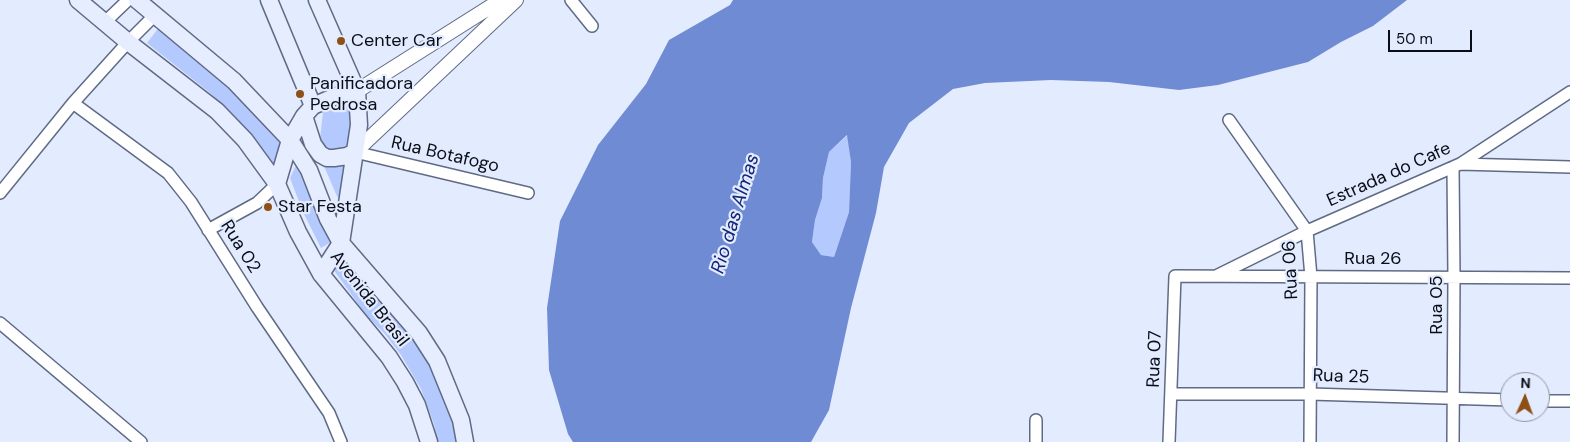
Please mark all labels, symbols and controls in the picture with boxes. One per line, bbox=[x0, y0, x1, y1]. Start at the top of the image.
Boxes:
scale bar bbox=[1390, 20, 1474, 52]
text: 50 m bbox=[1396, 29, 1433, 49]
place label: Center Car bbox=[351, 30, 442, 52]
marker: Center Car bbox=[335, 35, 347, 47]
place label: Panificadora Pedrosa bbox=[310, 73, 413, 116]
marker: Panificadora Pedrosa bbox=[294, 88, 306, 100]
street label: Rua Botafogo bbox=[389, 132, 501, 178]
street label: Estrada do Cafe bbox=[1324, 138, 1454, 212]
water label: Rio das Almas bbox=[707, 152, 765, 276]
place label: Star Festa bbox=[278, 196, 362, 218]
marker: Star Festa bbox=[262, 201, 274, 213]
street label: Rua 02 bbox=[215, 217, 265, 277]
street label: Rua 06 bbox=[1279, 240, 1303, 300]
street label: Avenida Brasil bbox=[325, 247, 413, 351]
street label: Rua 26 bbox=[1344, 248, 1402, 270]
street label: Rua 05 bbox=[1426, 276, 1448, 334]
street label: Rua 07 bbox=[1143, 330, 1167, 388]
street label: Rua 25 bbox=[1312, 365, 1370, 389]
north arrow bbox=[1500, 372, 1550, 422]
text: N bbox=[1520, 374, 1531, 392]

